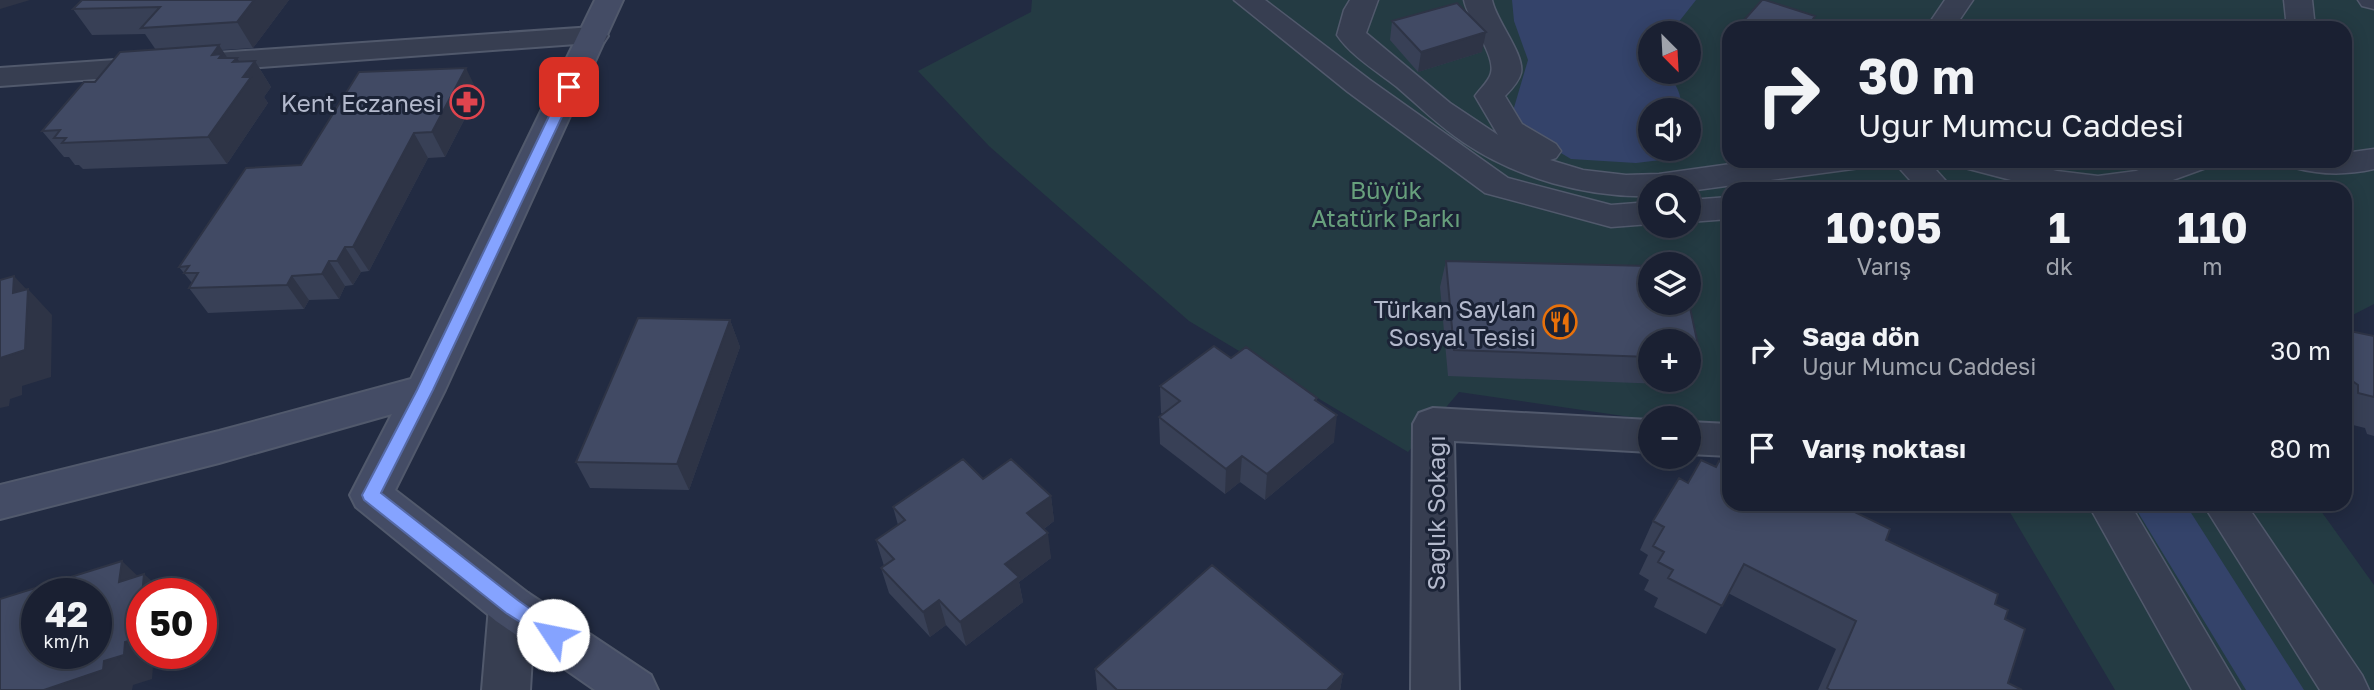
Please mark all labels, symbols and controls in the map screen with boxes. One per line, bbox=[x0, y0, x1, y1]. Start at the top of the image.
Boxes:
north arrow bbox=[1638, 21, 1701, 84]
map controls bbox=[1638, 21, 1701, 469]
text: 30 m bbox=[1858, 46, 1975, 105]
icon: right bbox=[1743, 49, 1834, 140]
pin bbox=[539, 57, 599, 117]
icon: arrive bbox=[550, 68, 588, 106]
pharmacy icon: Kent Eczanesi bbox=[448, 83, 486, 121]
place label: Kent Eczanesi bbox=[281, 88, 442, 117]
button: sound bbox=[1638, 98, 1701, 161]
text: Uğur Mumcu Caddesi bbox=[1858, 106, 2184, 144]
park label: Büyük Atatürk Parkı bbox=[1311, 175, 1461, 232]
button: search bbox=[1638, 175, 1701, 238]
text: 10:05 bbox=[1826, 202, 1942, 252]
text: 1 bbox=[2049, 202, 2070, 252]
text: 110 bbox=[2177, 202, 2248, 252]
button: layers bbox=[1638, 252, 1701, 315]
text: Varış bbox=[1857, 252, 1911, 280]
text: dk bbox=[2046, 252, 2073, 280]
text: m bbox=[2202, 252, 2223, 280]
place label: Türkan Saylan Sosyal Tesisi bbox=[1373, 294, 1536, 351]
restaurant icon: Türkan Saylan Sosyal Tesisi bbox=[1541, 303, 1579, 341]
text: Sağa dön bbox=[1802, 321, 1919, 352]
button: + bbox=[1638, 329, 1701, 392]
icon: right bbox=[1743, 331, 1781, 369]
text: 30 m bbox=[2270, 335, 2331, 366]
text: Uğur Mumcu Caddesi bbox=[1802, 352, 2036, 380]
button: − bbox=[1638, 406, 1701, 469]
icon: arrive bbox=[1743, 429, 1781, 467]
text: Varış noktası bbox=[1802, 433, 1966, 464]
text: 80 m bbox=[2270, 433, 2331, 464]
street label: Sağlık Sokağı bbox=[1421, 435, 1450, 591]
speed limit sign: 50 bbox=[126, 578, 217, 669]
text: 42 bbox=[45, 593, 88, 635]
position arrow bbox=[516, 598, 590, 672]
text: km/h bbox=[44, 630, 89, 652]

